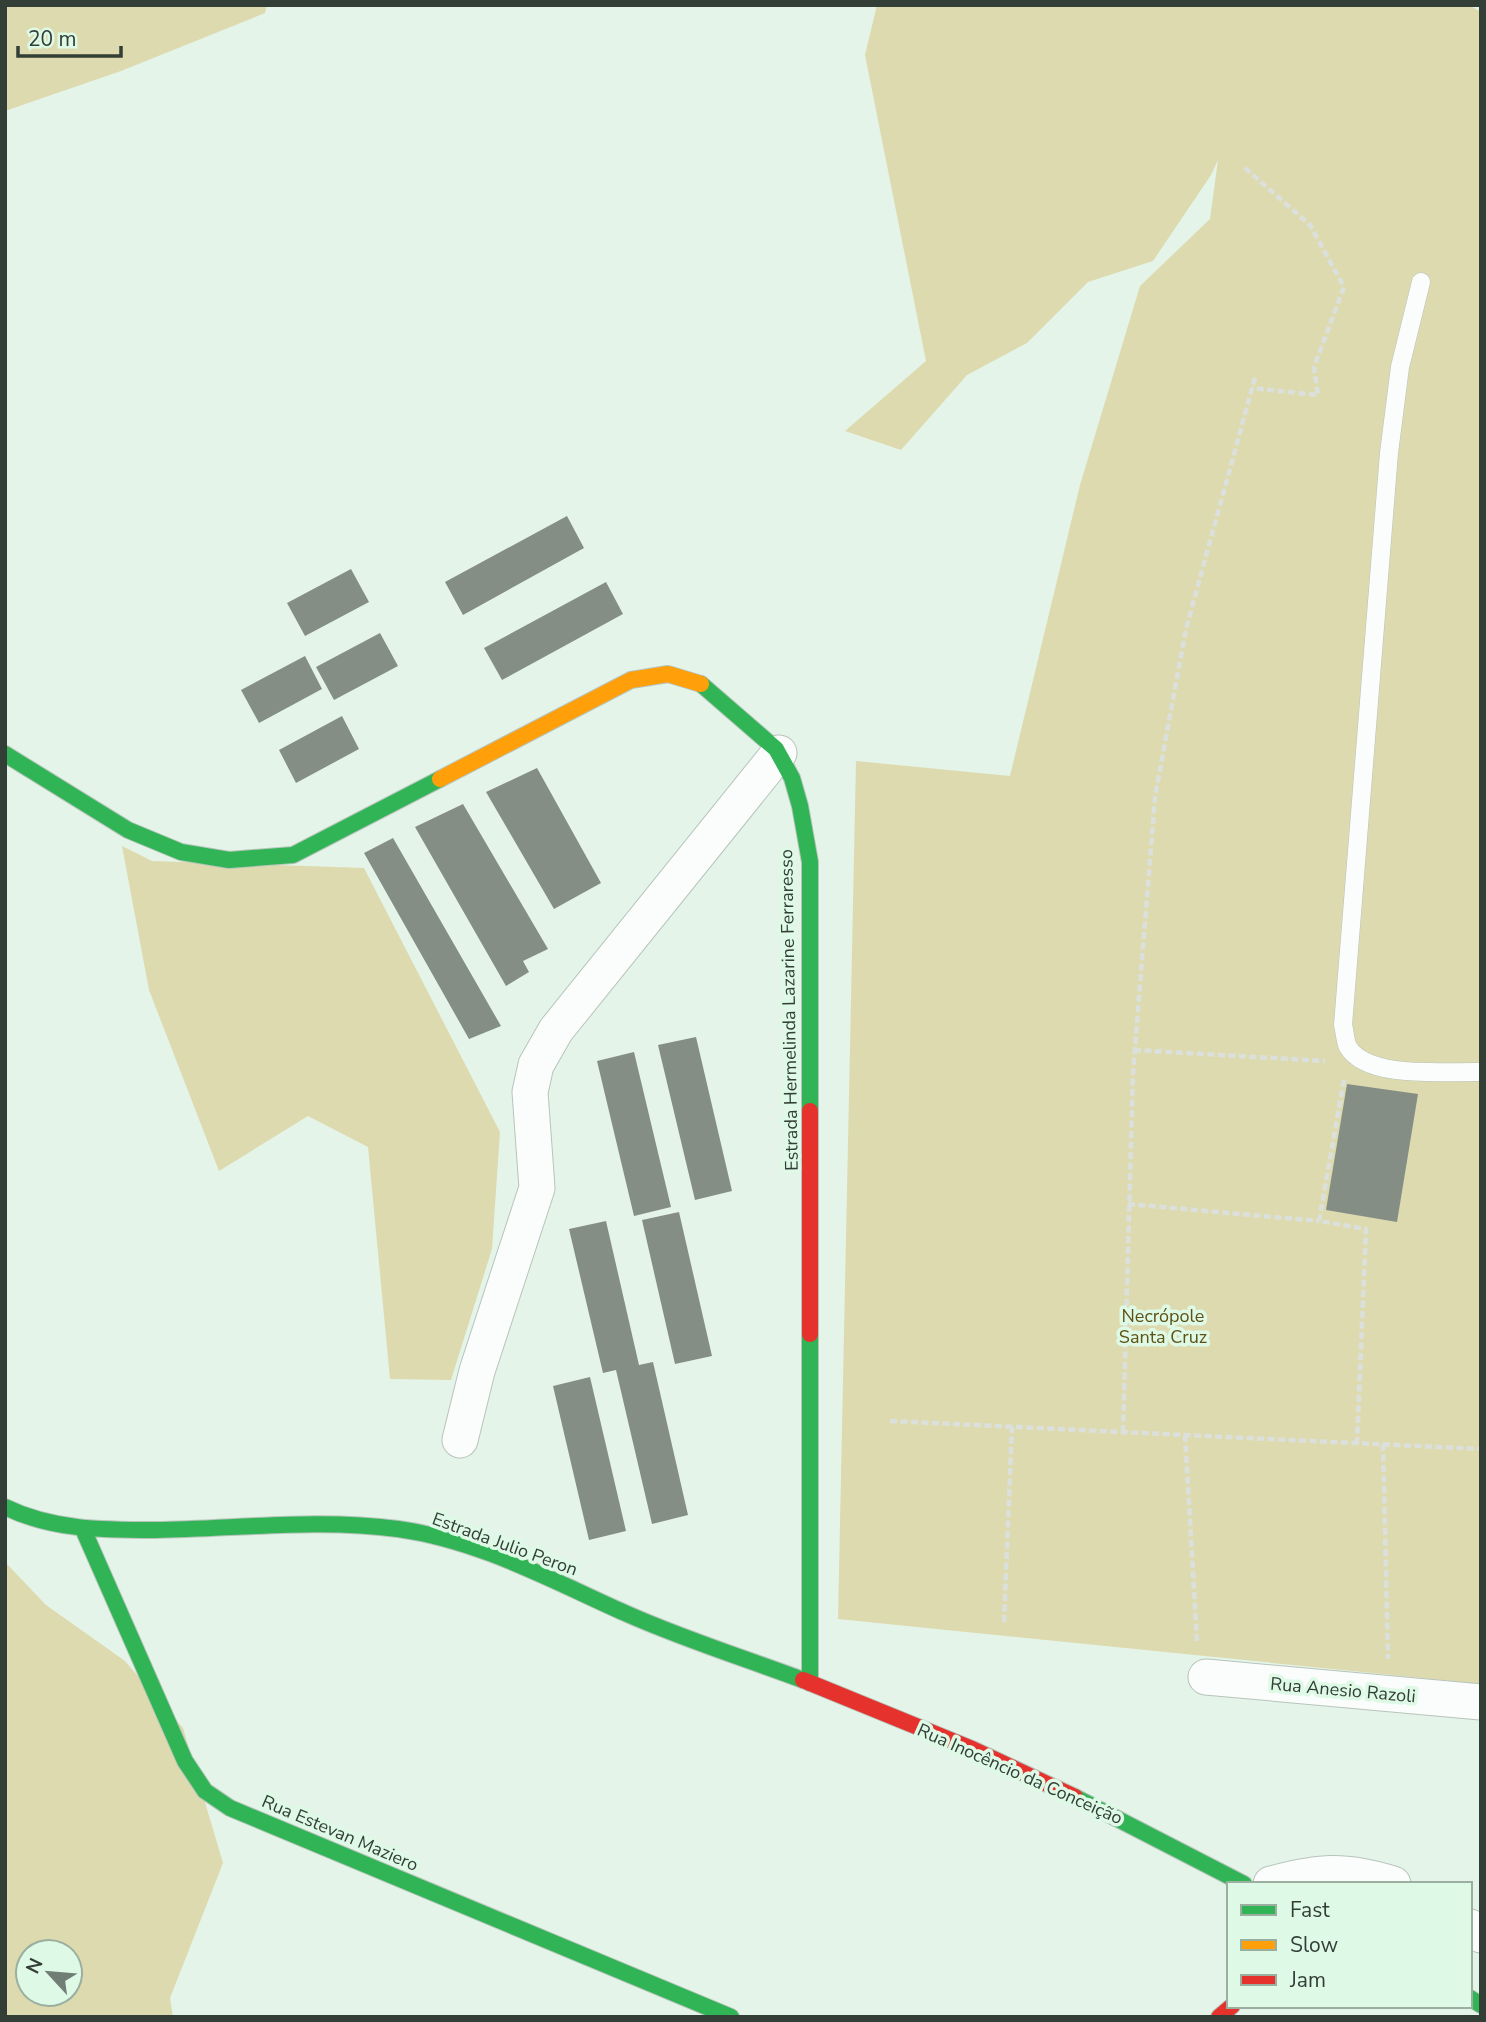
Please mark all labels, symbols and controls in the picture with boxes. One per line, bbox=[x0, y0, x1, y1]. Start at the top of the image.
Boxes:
scale bar bbox=[18, 14, 121, 58]
text: 20 m bbox=[28, 25, 77, 53]
street label: Estrada Hermelinda Lazarine Ferraresso bbox=[774, 849, 804, 1171]
park label: Necrópole Santa Cruz bbox=[1119, 1304, 1207, 1349]
street label: Estrada Julio Peron bbox=[429, 1507, 581, 1581]
street label: Rua Anesio Razoli bbox=[1269, 1672, 1417, 1708]
street label: Rua Inocêncio da Conceição bbox=[914, 1718, 1126, 1830]
street label: Rua Estevan Maziero bbox=[258, 1789, 422, 1877]
legend bbox=[1227, 1882, 1472, 2008]
text: Fast bbox=[1290, 1896, 1330, 1924]
text: Slow bbox=[1290, 1931, 1339, 1959]
north arrow bbox=[14, 1938, 84, 2008]
text: N bbox=[20, 1954, 49, 1978]
text: Jam bbox=[1289, 1966, 1326, 1994]

